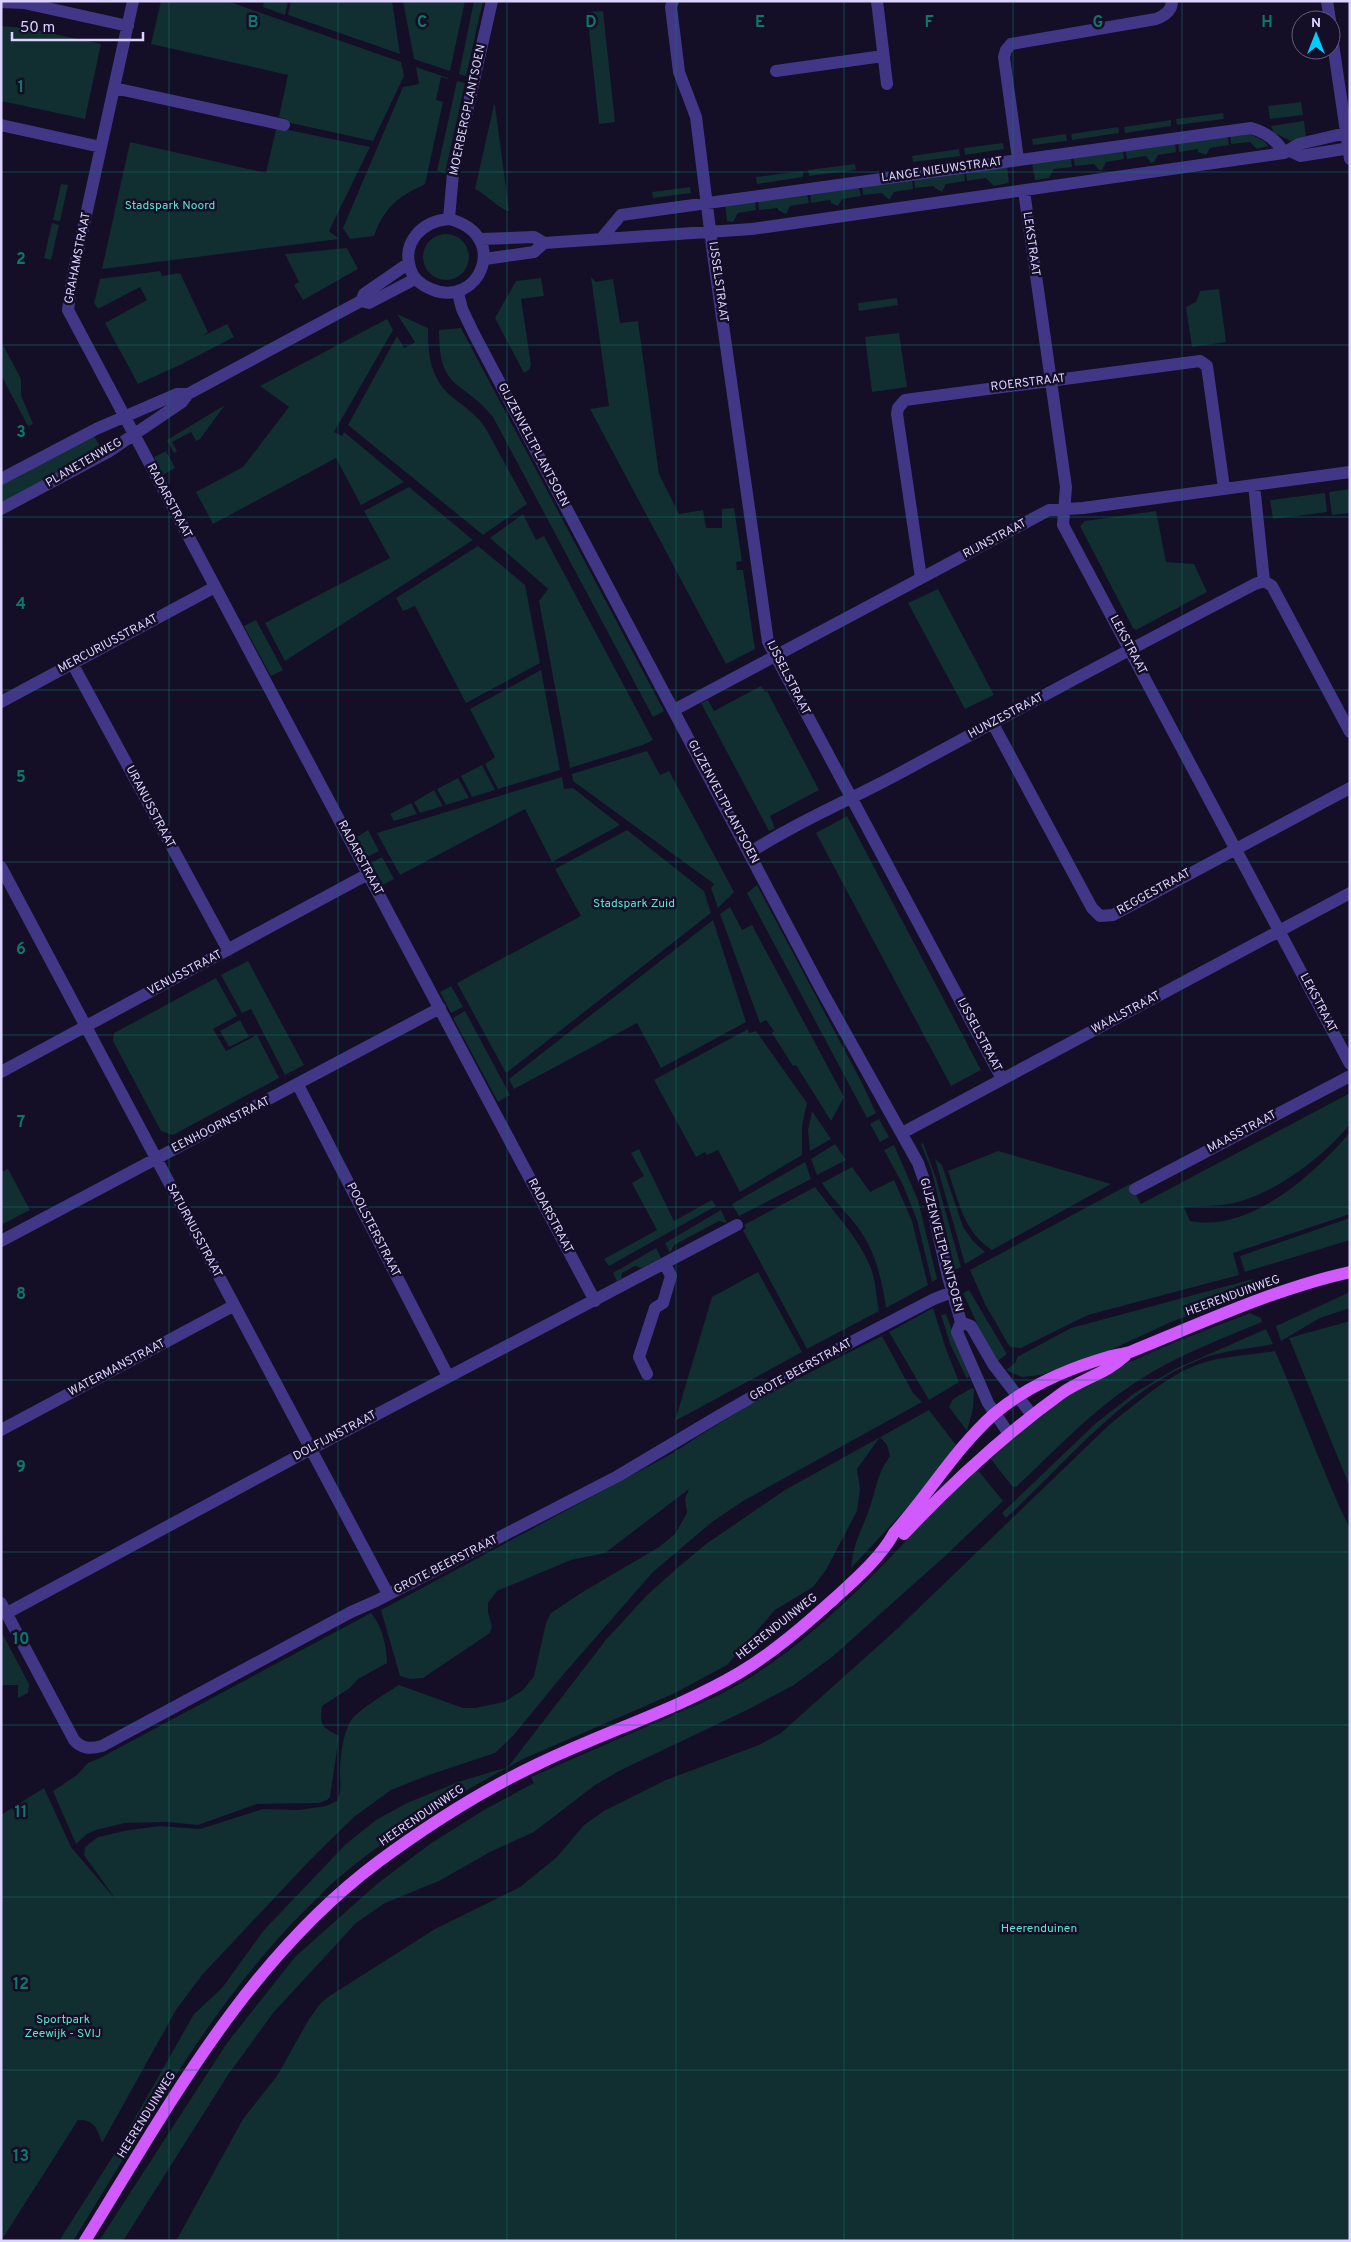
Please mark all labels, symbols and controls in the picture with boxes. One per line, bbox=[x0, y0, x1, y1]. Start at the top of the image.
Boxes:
scale bar bbox=[12, 10, 144, 42]
north arrow bbox=[1291, 10, 1341, 60]
text: B bbox=[247, 13, 259, 33]
text: C bbox=[417, 13, 427, 33]
text: D bbox=[585, 13, 597, 33]
text: E bbox=[755, 13, 765, 33]
text: F bbox=[924, 13, 934, 33]
text: G bbox=[1093, 13, 1103, 33]
text: H bbox=[1261, 13, 1273, 33]
text: N bbox=[1311, 15, 1321, 32]
text: 50 m bbox=[20, 19, 55, 38]
street label: MOERBERGPLANTSOEN bbox=[446, 43, 490, 177]
text: 1 bbox=[18, 78, 24, 98]
street label: LANGE NIEUWSTRAAT bbox=[880, 154, 1004, 186]
park label: Stadspark Noord bbox=[125, 198, 215, 214]
street label: GRAHAMSTRAAT bbox=[61, 211, 95, 305]
street label: LEKSTRAAT bbox=[1019, 211, 1043, 277]
street label: IJSSELSTRAAT bbox=[704, 241, 732, 323]
text: 2 bbox=[16, 250, 26, 270]
street label: ROERSTRAAT bbox=[990, 370, 1066, 396]
street label: GIJZENVELTPLANTSOEN bbox=[494, 380, 572, 510]
text: 3 bbox=[16, 423, 26, 443]
street label: PLANETENWEG bbox=[43, 435, 125, 491]
street label: RADARSTRAAT bbox=[143, 461, 195, 541]
street label: RIJNSTRAAT bbox=[960, 516, 1030, 562]
text: 4 bbox=[16, 595, 26, 615]
street label: MERCURIUSSTRAAT bbox=[55, 611, 161, 677]
street label: LEKSTRAAT bbox=[1106, 613, 1150, 677]
street label: IJSSELSTRAAT bbox=[762, 638, 814, 718]
street label: HUNZESTRAAT bbox=[965, 689, 1047, 743]
street label: GIJZENVELTPLANTSOEN bbox=[684, 737, 762, 867]
street label: URANUSSTRAAT bbox=[121, 763, 179, 851]
text: 5 bbox=[16, 768, 26, 788]
street label: RADARSTRAAT bbox=[334, 818, 386, 898]
street label: REGGESTRAAT bbox=[1114, 865, 1194, 919]
park label: Stadspark Zuid bbox=[593, 896, 675, 912]
text: 6 bbox=[16, 940, 26, 960]
street label: VENUSSTRAAT bbox=[145, 947, 225, 999]
street label: LEKSTRAAT bbox=[1296, 971, 1340, 1035]
street label: WAALSTRAAT bbox=[1089, 988, 1163, 1038]
street label: IJSSELSTRAAT bbox=[953, 995, 1005, 1075]
street label: EENHOORNSTRAAT bbox=[169, 1093, 273, 1157]
street label: MAASSTRAAT bbox=[1205, 1107, 1279, 1157]
text: 7 bbox=[17, 1113, 25, 1133]
street label: RADARSTRAAT bbox=[524, 1176, 576, 1256]
street label: GIJZENVELTPLANTSOEN bbox=[915, 1176, 967, 1314]
street label: POOLSTERSTRAAT bbox=[342, 1180, 404, 1280]
street label: SATURNUSSTRAAT bbox=[162, 1181, 226, 1281]
street label: HEERENDUINWEG bbox=[1184, 1271, 1282, 1321]
text: 8 bbox=[16, 1285, 26, 1305]
street label: GROTE BEERSTRAAT bbox=[747, 1335, 855, 1405]
street label: WATERMANSTRAAT bbox=[66, 1336, 168, 1400]
street label: DOLFIJNSTRAAT bbox=[291, 1407, 379, 1465]
text: 9 bbox=[16, 1458, 26, 1478]
street label: GROTE BEERSTRAAT bbox=[391, 1532, 501, 1598]
street label: HEERENDUINWEG bbox=[733, 1590, 821, 1664]
text: 10 bbox=[13, 1630, 29, 1650]
street label: HEERENDUINWEG bbox=[376, 1782, 468, 1850]
text: 11 bbox=[15, 1803, 27, 1823]
park label: Heerenduinen bbox=[1001, 1921, 1077, 1937]
text: 12 bbox=[13, 1975, 29, 1995]
park label: Sportpark Zeewijk - SVIJ bbox=[25, 2012, 101, 2042]
street label: HEERENDUINWEG bbox=[114, 2069, 180, 2161]
text: 13 bbox=[13, 2147, 29, 2167]

